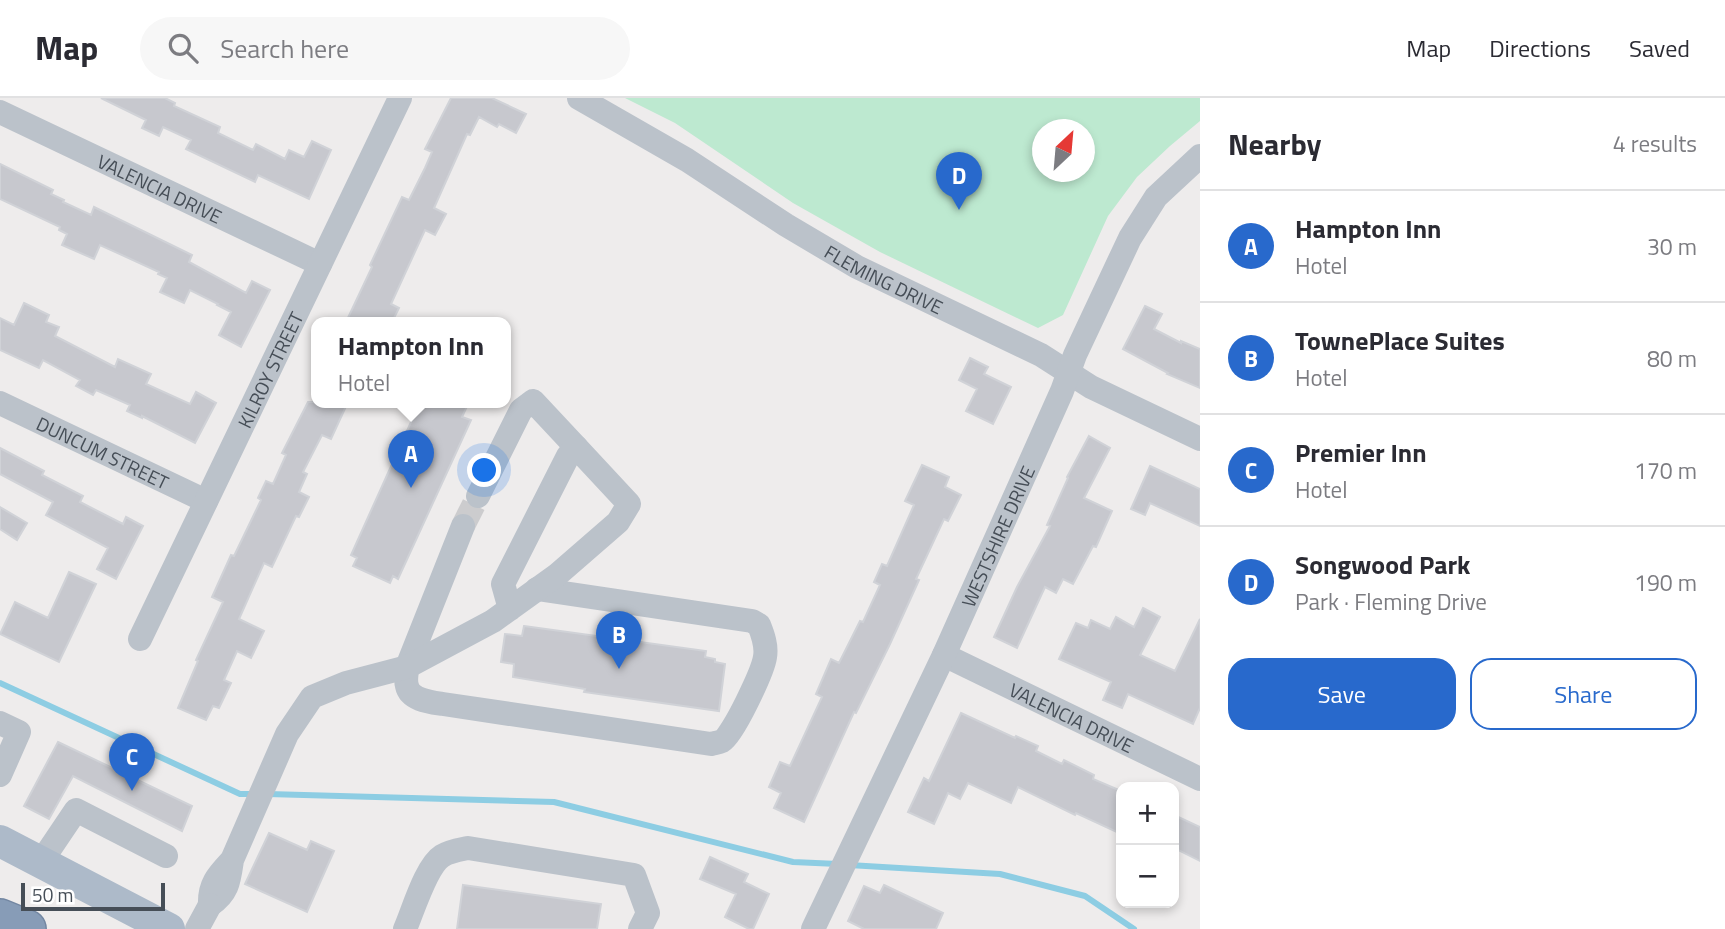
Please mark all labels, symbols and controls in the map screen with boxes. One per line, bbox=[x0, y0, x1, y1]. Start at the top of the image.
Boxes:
search box bbox=[140, 17, 630, 80]
text: Map bbox=[35, 23, 98, 73]
icon: search bbox=[164, 29, 202, 67]
text: Search here bbox=[220, 29, 349, 68]
text: Map bbox=[1406, 30, 1451, 66]
text: Directions bbox=[1489, 30, 1591, 66]
text: Saved bbox=[1629, 30, 1690, 66]
north arrow bbox=[1032, 119, 1095, 182]
text: Nearby bbox=[1228, 121, 1321, 167]
text: 4 results bbox=[1613, 126, 1697, 161]
street label: VALENCIA DRIVE bbox=[93, 146, 227, 230]
pin: D bbox=[936, 152, 982, 210]
text: Hampton Inn bbox=[1295, 209, 1441, 248]
text: A bbox=[1244, 229, 1258, 264]
text: 30 m bbox=[1647, 229, 1697, 264]
street label: FLEMING DRIVE bbox=[819, 237, 948, 321]
text: Hotel bbox=[1295, 248, 1347, 283]
street label: KILROY STREET bbox=[229, 307, 310, 432]
popup bbox=[311, 317, 511, 408]
text: TownePlace Suites bbox=[1295, 321, 1505, 360]
text: Hampton Inn bbox=[338, 326, 484, 365]
text: B bbox=[1244, 341, 1258, 376]
text: 80 m bbox=[1647, 341, 1697, 376]
text: Hotel bbox=[1295, 360, 1347, 395]
text: Hotel bbox=[338, 365, 390, 400]
street label: DUNCUM STREET bbox=[32, 408, 174, 496]
pin: A bbox=[388, 430, 434, 488]
text: Premier Inn bbox=[1295, 433, 1427, 472]
your location bbox=[467, 453, 501, 487]
text: C bbox=[1245, 453, 1257, 488]
text: 170 m bbox=[1634, 453, 1697, 488]
street label: WESTSHIRE DRIVE bbox=[953, 461, 1041, 611]
text: Hotel bbox=[1295, 472, 1347, 507]
text: Songwood Park bbox=[1295, 545, 1471, 584]
text: D bbox=[1244, 565, 1258, 600]
text: 190 m bbox=[1634, 565, 1697, 600]
text: Park · Fleming Drive bbox=[1295, 584, 1487, 619]
pin: B bbox=[596, 611, 642, 669]
button: Save bbox=[1228, 658, 1456, 730]
button: Share bbox=[1470, 658, 1697, 730]
street label: VALENCIA DRIVE bbox=[1005, 674, 1139, 759]
pin: C bbox=[109, 733, 155, 791]
map controls bbox=[1116, 782, 1179, 908]
button: + bbox=[1116, 782, 1179, 845]
button: − bbox=[1116, 845, 1179, 908]
scale bar bbox=[21, 880, 164, 912]
text: 50 m bbox=[32, 880, 73, 909]

